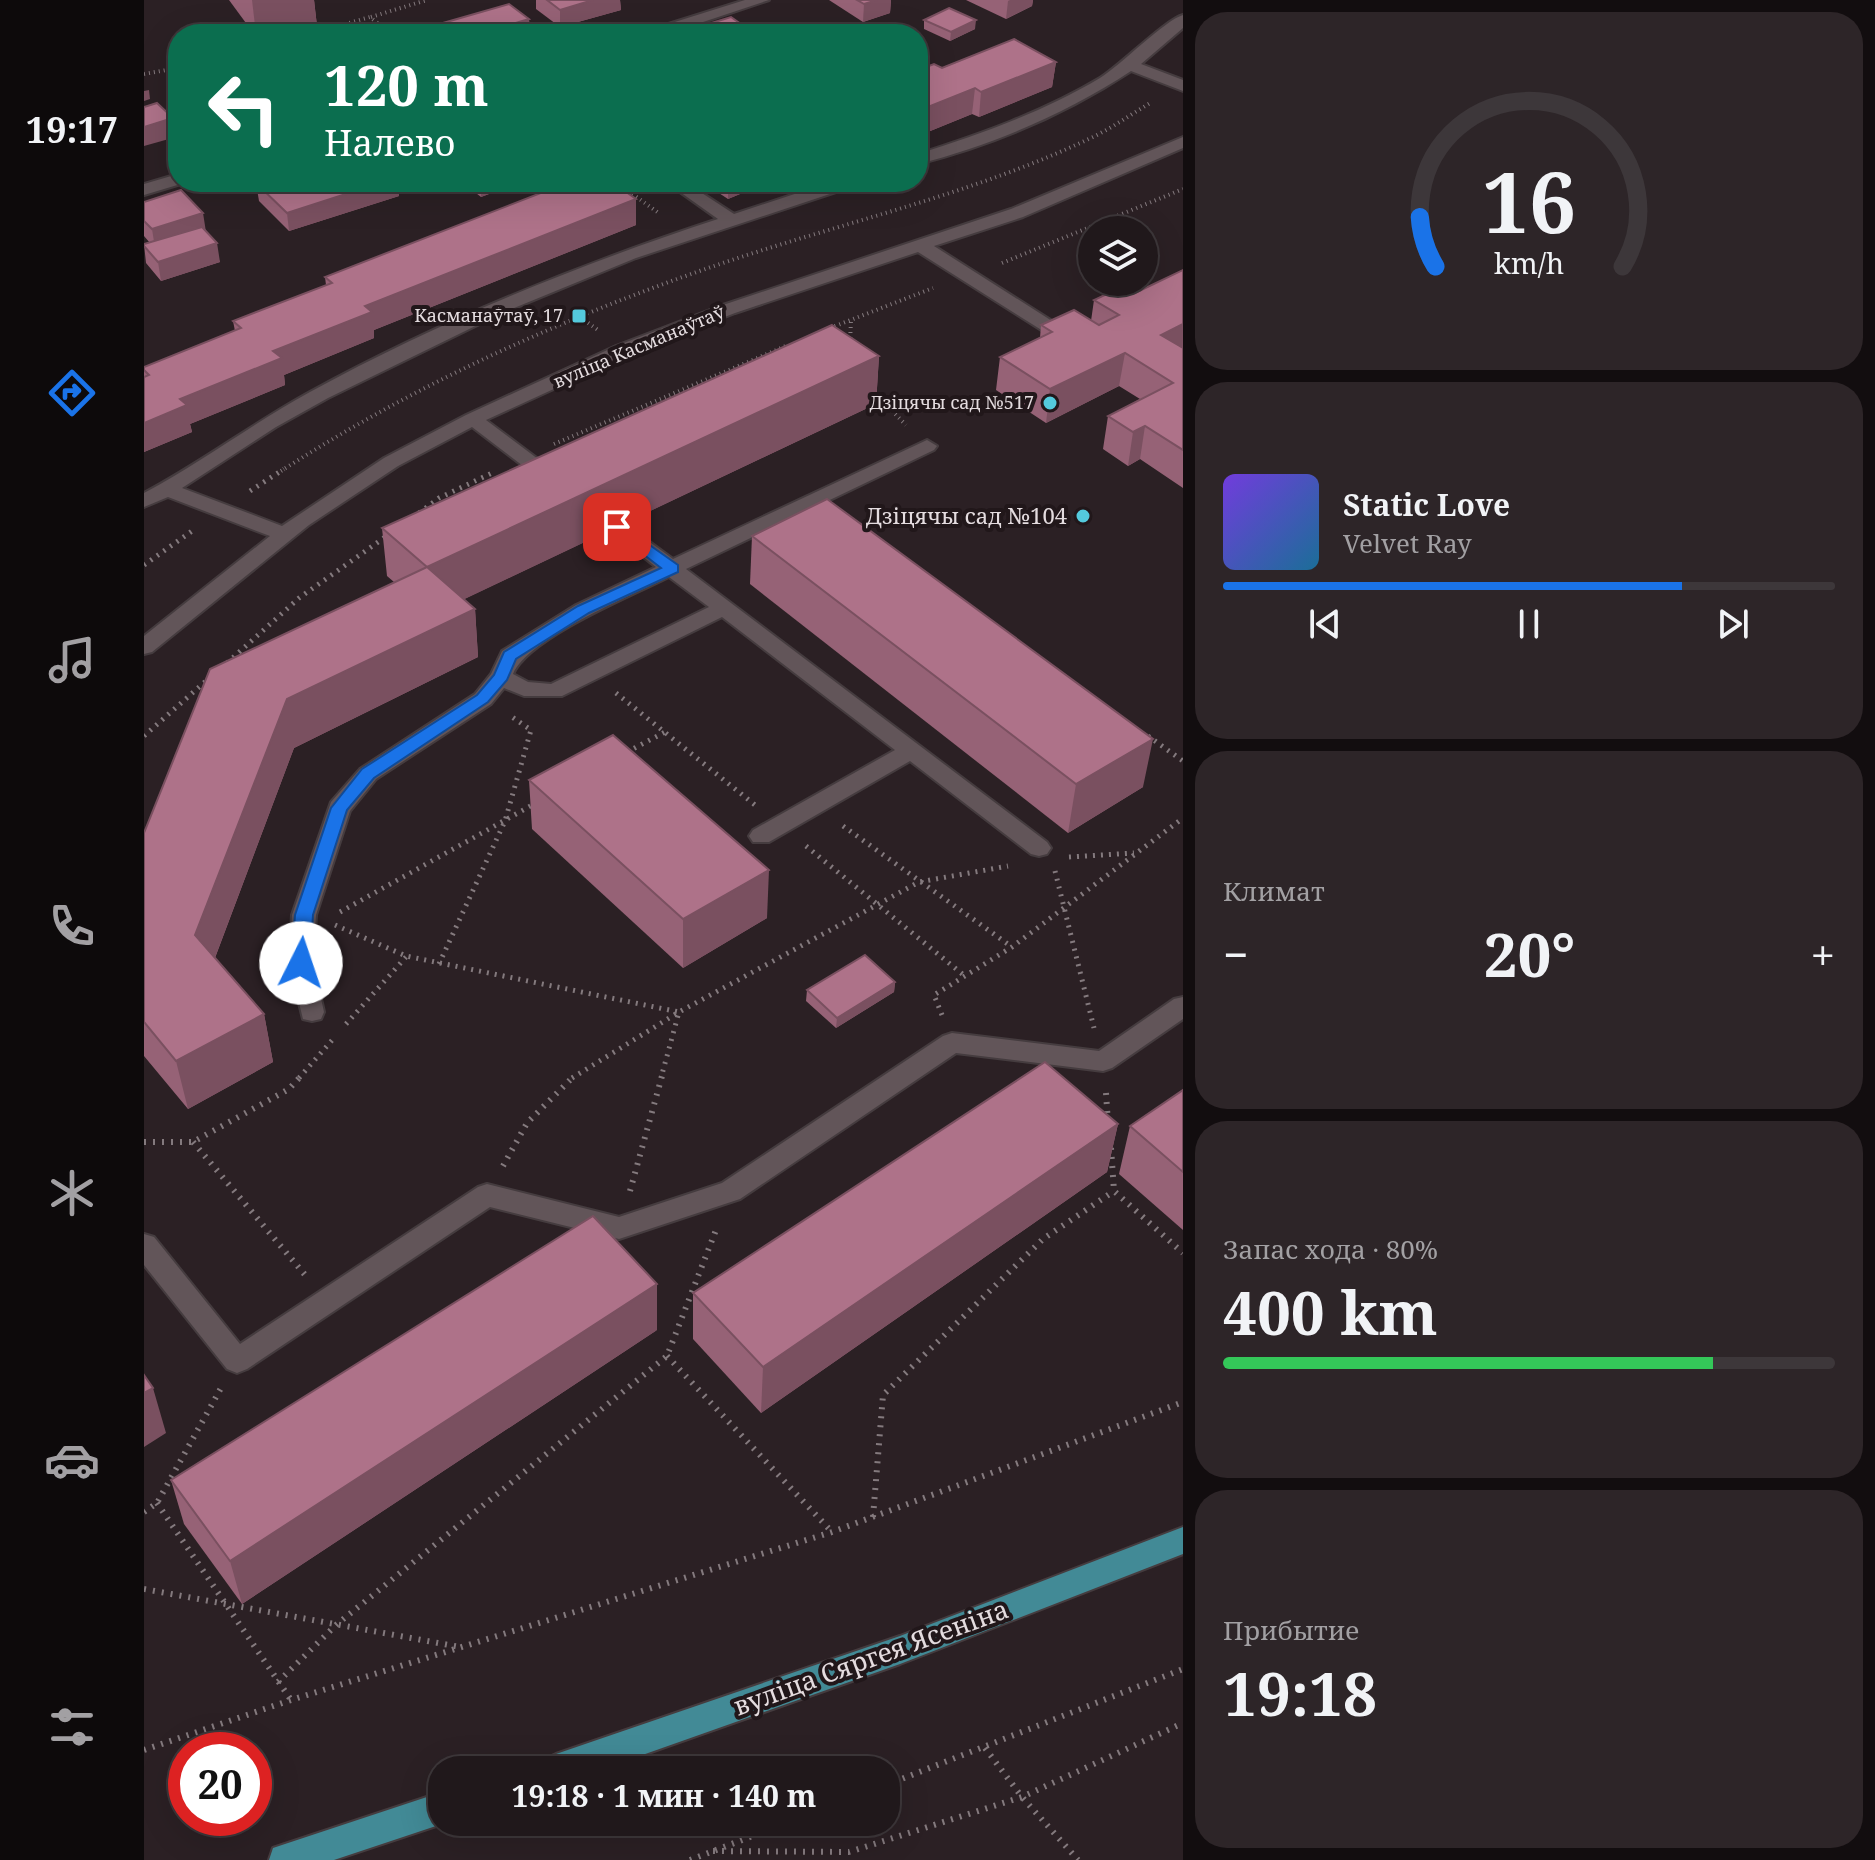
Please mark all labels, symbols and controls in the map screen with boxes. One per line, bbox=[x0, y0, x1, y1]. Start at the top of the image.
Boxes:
text: 120 m bbox=[324, 46, 489, 122]
icon: left bbox=[192, 56, 296, 160]
text: 19:17 bbox=[26, 105, 118, 154]
text: Налево bbox=[324, 118, 455, 167]
text: 16 bbox=[1482, 143, 1576, 256]
map controls bbox=[1078, 216, 1158, 296]
button: layers bbox=[1078, 216, 1158, 296]
text: km/h bbox=[1494, 243, 1564, 282]
street label: вуліца Касманаўтаў bbox=[549, 299, 729, 393]
place label: Касманаўтаў, 17 bbox=[414, 303, 563, 327]
marker: Касманаўтаў, 17 bbox=[570, 307, 588, 325]
icon: directions bbox=[44, 365, 100, 421]
place label: Дзіцячы сад №517 bbox=[869, 390, 1034, 414]
marker: Дзіцячы сад №517 bbox=[1041, 394, 1059, 412]
text: Static Love bbox=[1343, 484, 1510, 525]
pin bbox=[583, 493, 651, 561]
place label: Дзіцячы сад №104 bbox=[866, 500, 1067, 530]
icon: arrive bbox=[595, 505, 639, 549]
marker: Дзіцячы сад №104 bbox=[1074, 507, 1092, 525]
text: Velvet Ray bbox=[1343, 525, 1472, 561]
icon: previous bbox=[1303, 602, 1347, 646]
icon: pause bbox=[1507, 602, 1551, 646]
icon: next bbox=[1711, 602, 1755, 646]
icon: music bbox=[44, 632, 100, 688]
text: Климат bbox=[1223, 873, 1325, 909]
icon: phone bbox=[44, 898, 100, 954]
text: 20° bbox=[1484, 913, 1575, 995]
position arrow bbox=[259, 921, 343, 1005]
text: − bbox=[1223, 924, 1248, 984]
text: + bbox=[1810, 924, 1835, 984]
icon: climate bbox=[44, 1165, 100, 1221]
text: Запас хода · 80% bbox=[1223, 1231, 1438, 1267]
text: 400 km bbox=[1223, 1271, 1438, 1353]
icon: car bbox=[44, 1432, 100, 1488]
street label: вуліца Сяргея Ясеніна bbox=[728, 1590, 1013, 1724]
text: Прибытие bbox=[1223, 1612, 1359, 1648]
text: 19:18 bbox=[1223, 1652, 1377, 1734]
icon: filters bbox=[44, 1699, 100, 1755]
speed limit sign: 20 bbox=[168, 1732, 272, 1836]
text: 19:18 · 1 мин · 140 m bbox=[512, 1775, 816, 1816]

